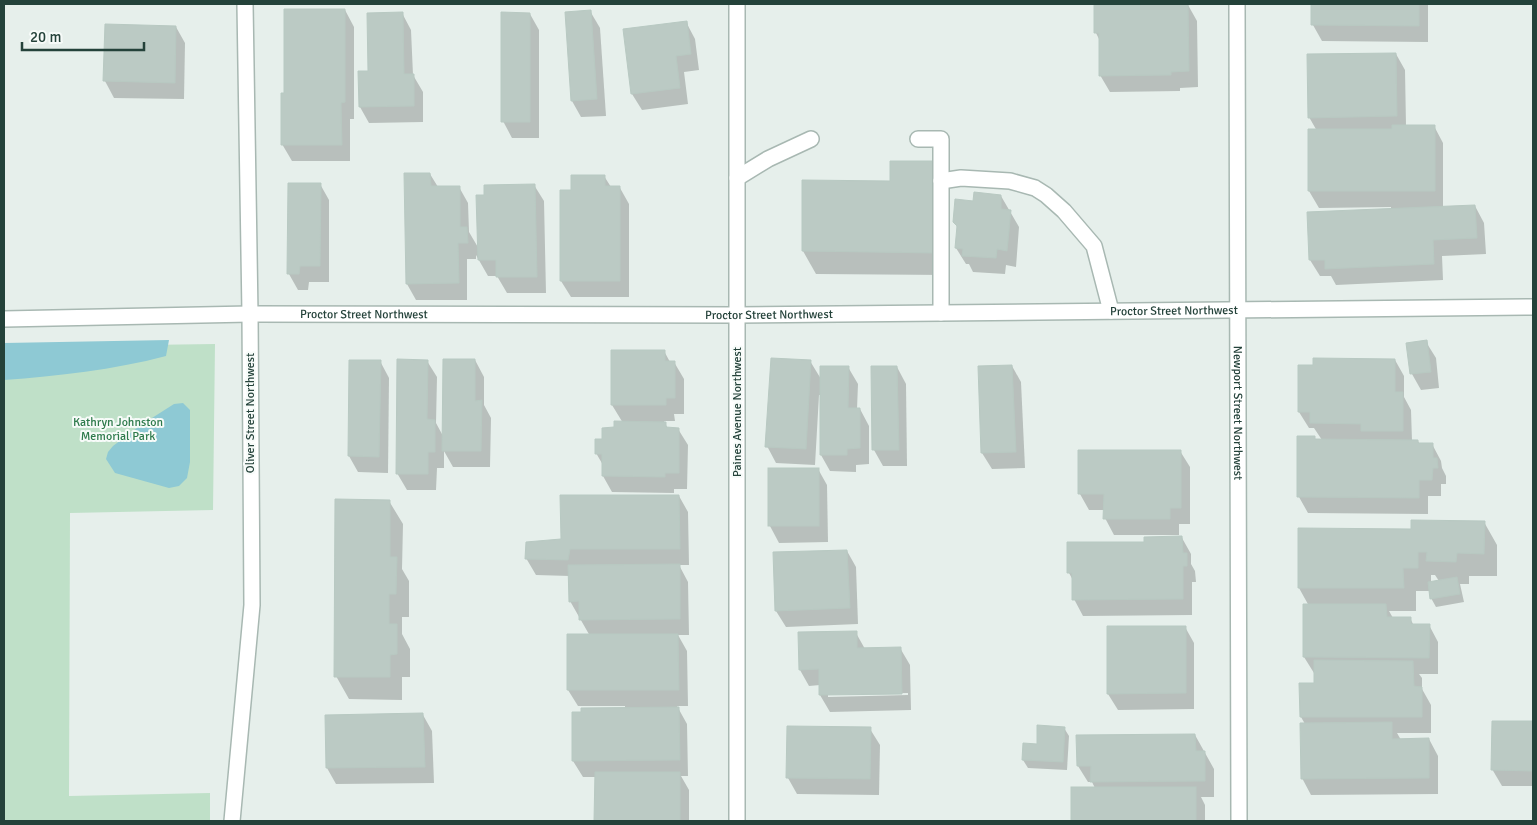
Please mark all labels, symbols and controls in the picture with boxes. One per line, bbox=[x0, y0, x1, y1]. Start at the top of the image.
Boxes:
scale bar bbox=[22, 20, 145, 52]
text: 20 m bbox=[30, 28, 61, 46]
street label: Proctor Street Northwest bbox=[1110, 303, 1238, 319]
street label: Proctor Street Northwest bbox=[300, 307, 428, 322]
street label: Proctor Street Northwest bbox=[705, 307, 833, 323]
street label: Newport Street Northwest bbox=[1230, 346, 1245, 480]
street label: Paines Avenue Northwest bbox=[730, 347, 745, 477]
street label: Oliver Street Northwest bbox=[243, 353, 258, 473]
park label: Kathryn Johnston Memorial Park bbox=[73, 415, 163, 444]

